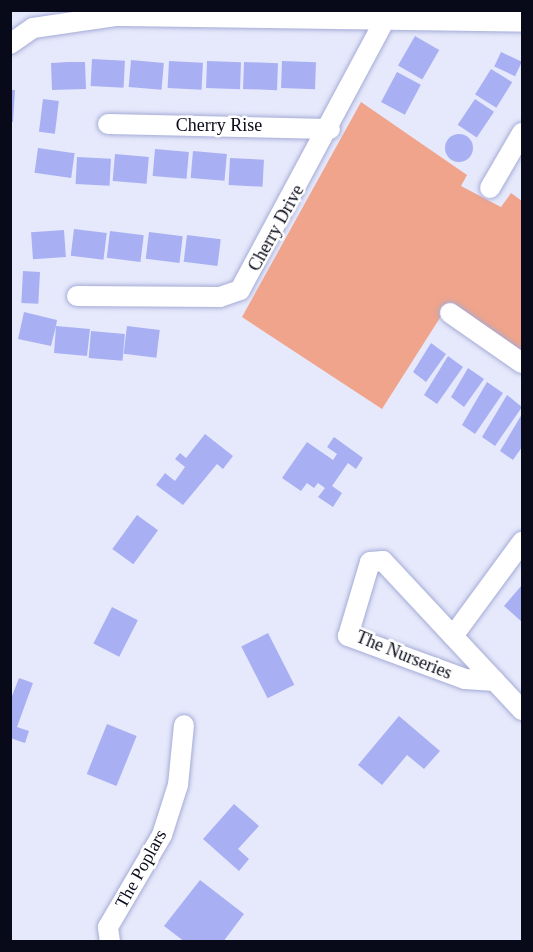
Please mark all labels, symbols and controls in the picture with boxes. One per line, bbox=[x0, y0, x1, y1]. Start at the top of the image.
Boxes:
street label: Cherry Rise bbox=[176, 114, 262, 136]
street label: Cherry Drive bbox=[243, 181, 309, 275]
street label: The Nurseries bbox=[353, 626, 455, 684]
street label: The Poplars bbox=[111, 826, 171, 912]

